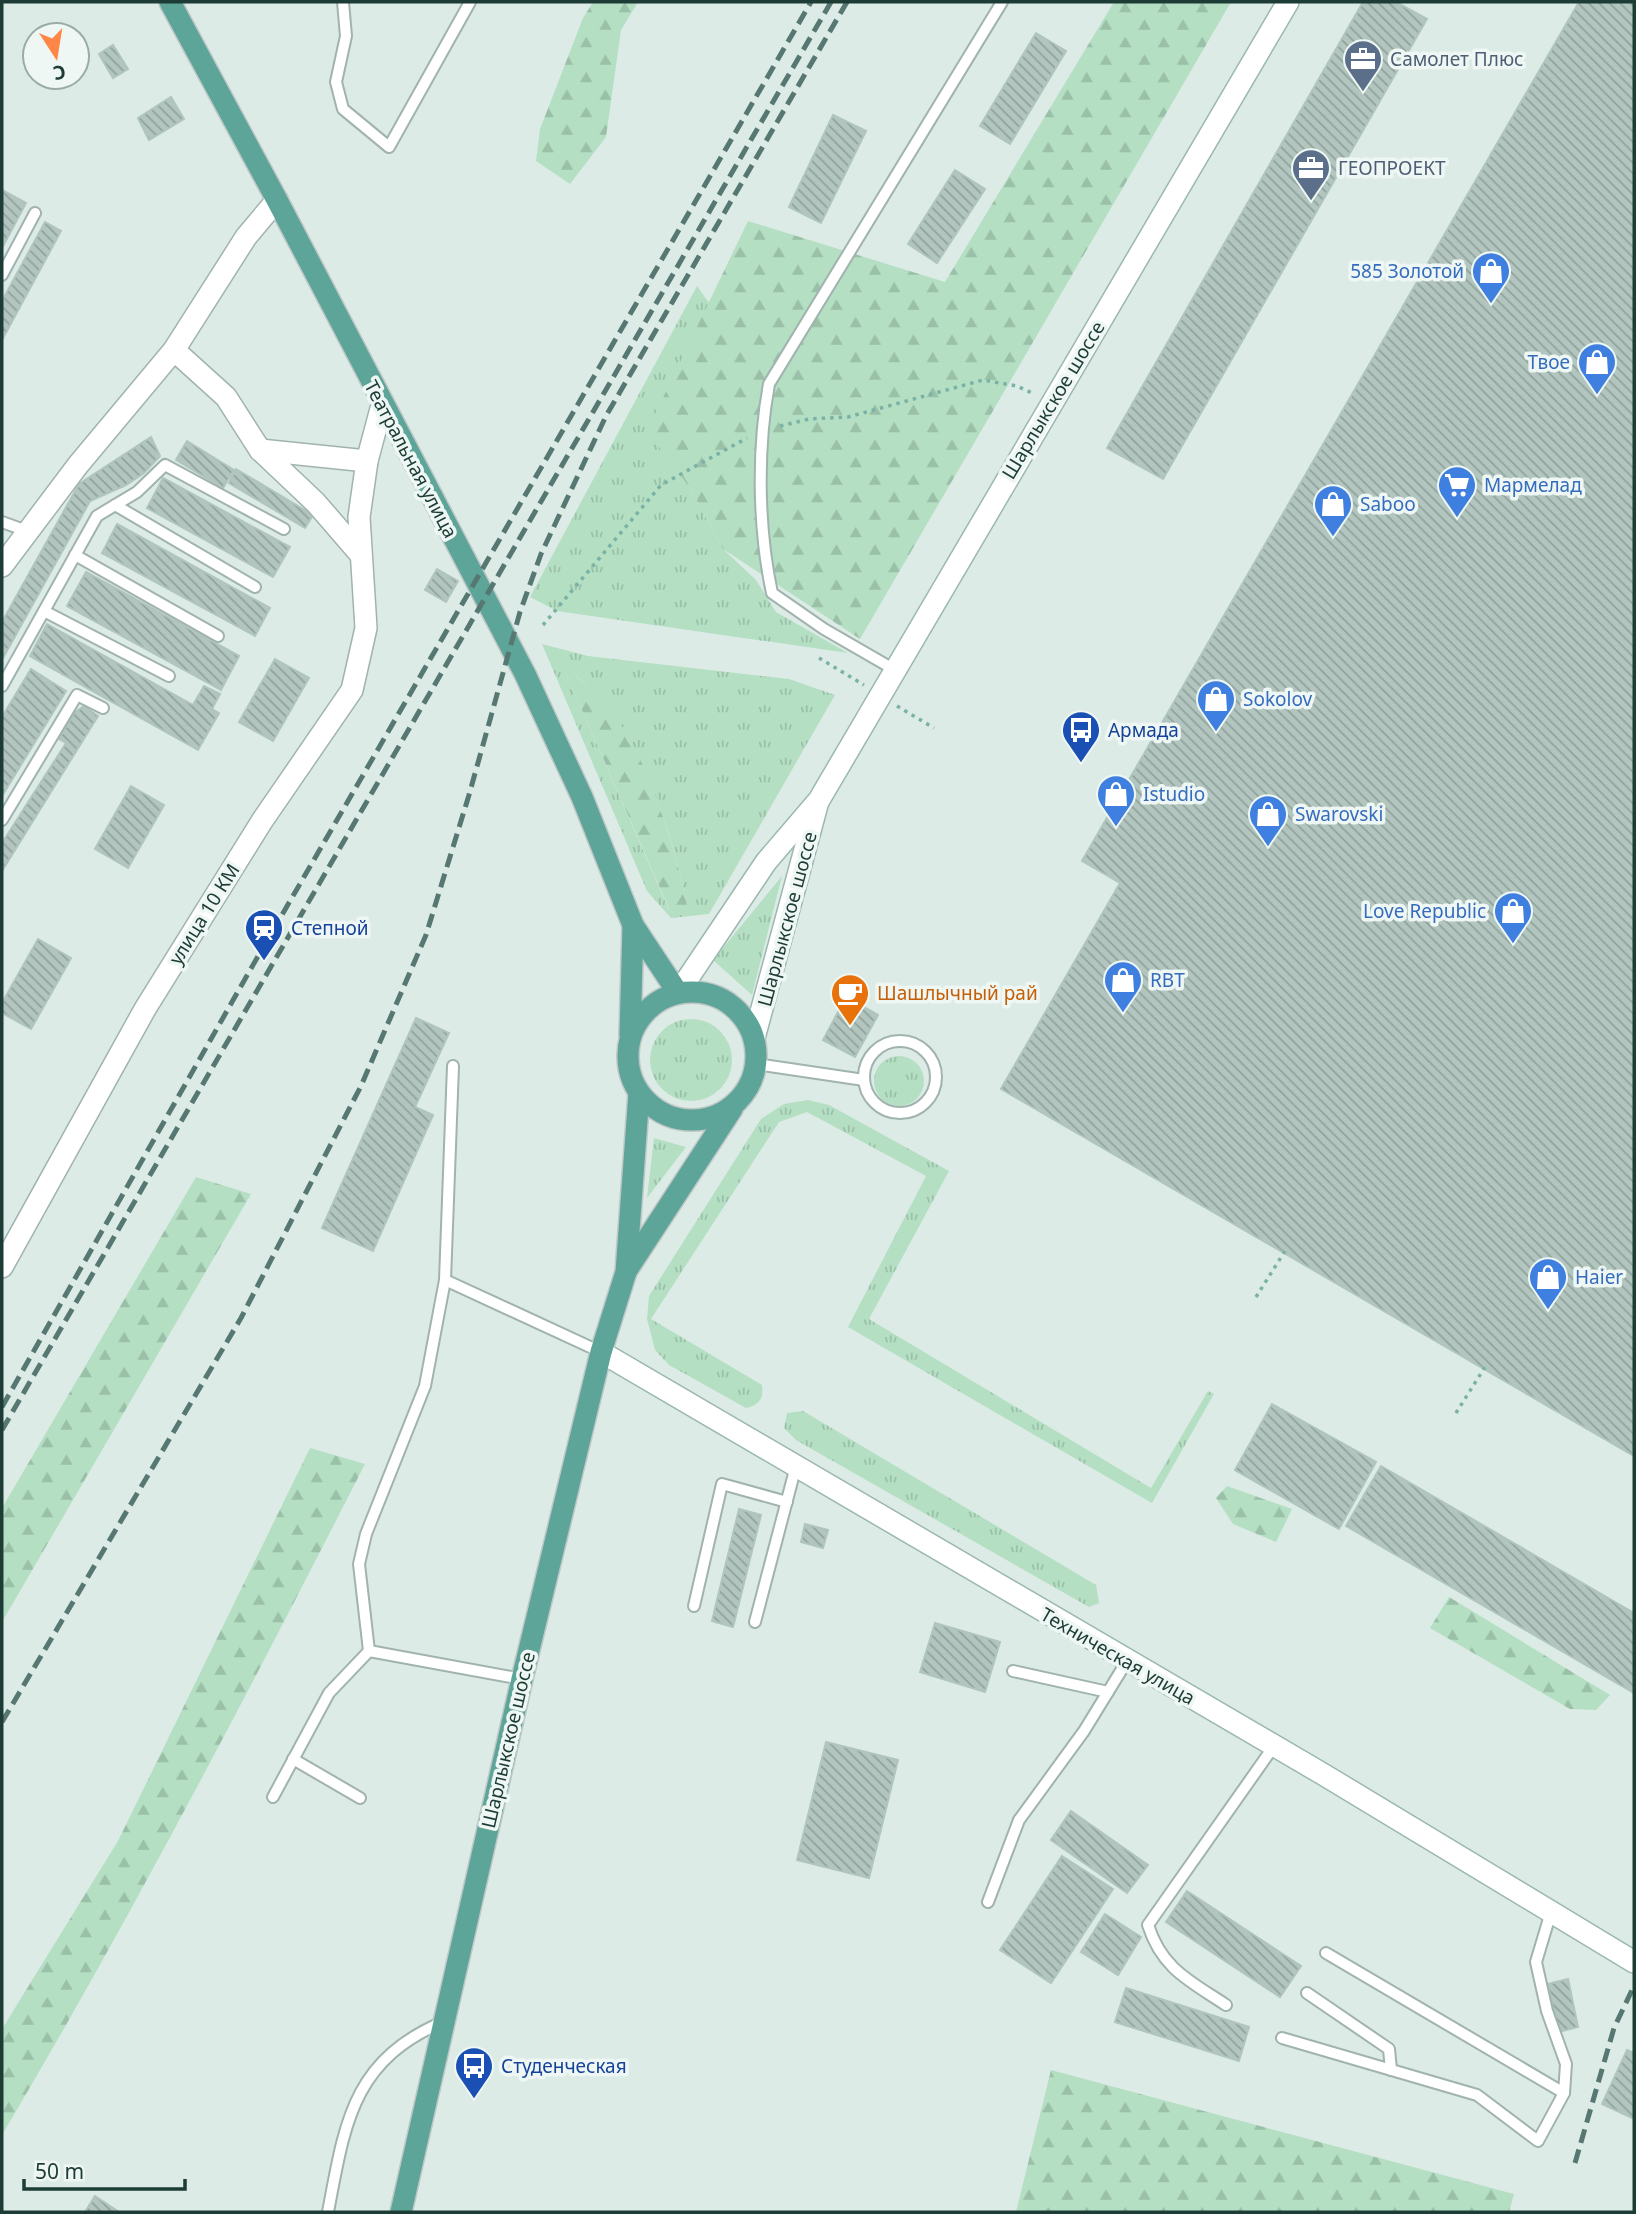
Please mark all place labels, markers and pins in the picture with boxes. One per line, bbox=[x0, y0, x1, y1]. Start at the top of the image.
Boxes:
office icon: Самолет Плюс bbox=[1342, 38, 1384, 93]
place label: Самолет Плюс bbox=[1390, 46, 1523, 72]
office icon: ГЕОПРОЕКТ bbox=[1290, 147, 1332, 202]
place label: ГЕОПРОЕКТ bbox=[1338, 155, 1446, 181]
shop icon: 585 Золотой bbox=[1470, 250, 1512, 305]
place label: 585 Золотой bbox=[1350, 258, 1464, 284]
shop icon: Твое bbox=[1576, 341, 1618, 396]
place label: Твое bbox=[1528, 349, 1570, 375]
supermarket icon: Мармелад bbox=[1436, 464, 1478, 519]
place label: Мармелад bbox=[1484, 472, 1582, 498]
shop icon: Saboo bbox=[1312, 483, 1354, 538]
place label: Saboo bbox=[1360, 491, 1416, 517]
shop icon: Sokolov bbox=[1195, 678, 1237, 733]
place label: Sokolov bbox=[1243, 686, 1313, 712]
bus stop icon: Армада bbox=[1060, 709, 1102, 764]
place label: Армада bbox=[1108, 717, 1179, 743]
shop icon: Istudio bbox=[1095, 773, 1137, 828]
place label: Istudio bbox=[1143, 781, 1205, 807]
shop icon: Swarovski bbox=[1247, 793, 1289, 848]
place label: Swarovski bbox=[1295, 801, 1383, 827]
shop icon: Love Republic bbox=[1492, 890, 1534, 945]
place label: Love Republic bbox=[1363, 898, 1486, 924]
station icon: Степной bbox=[243, 907, 285, 962]
place label: Степной bbox=[291, 915, 369, 941]
shop icon: RBT bbox=[1102, 959, 1144, 1014]
place label: RBT bbox=[1150, 967, 1185, 993]
cafe icon: Шашлычный рай bbox=[829, 972, 871, 1027]
place label: Шашлычный рай bbox=[877, 980, 1038, 1006]
shop icon: Haier bbox=[1527, 1256, 1569, 1311]
place label: Haier bbox=[1575, 1264, 1623, 1290]
bus stop icon: Студенческая bbox=[453, 2045, 495, 2100]
place label: Студенческая bbox=[501, 2053, 627, 2079]

